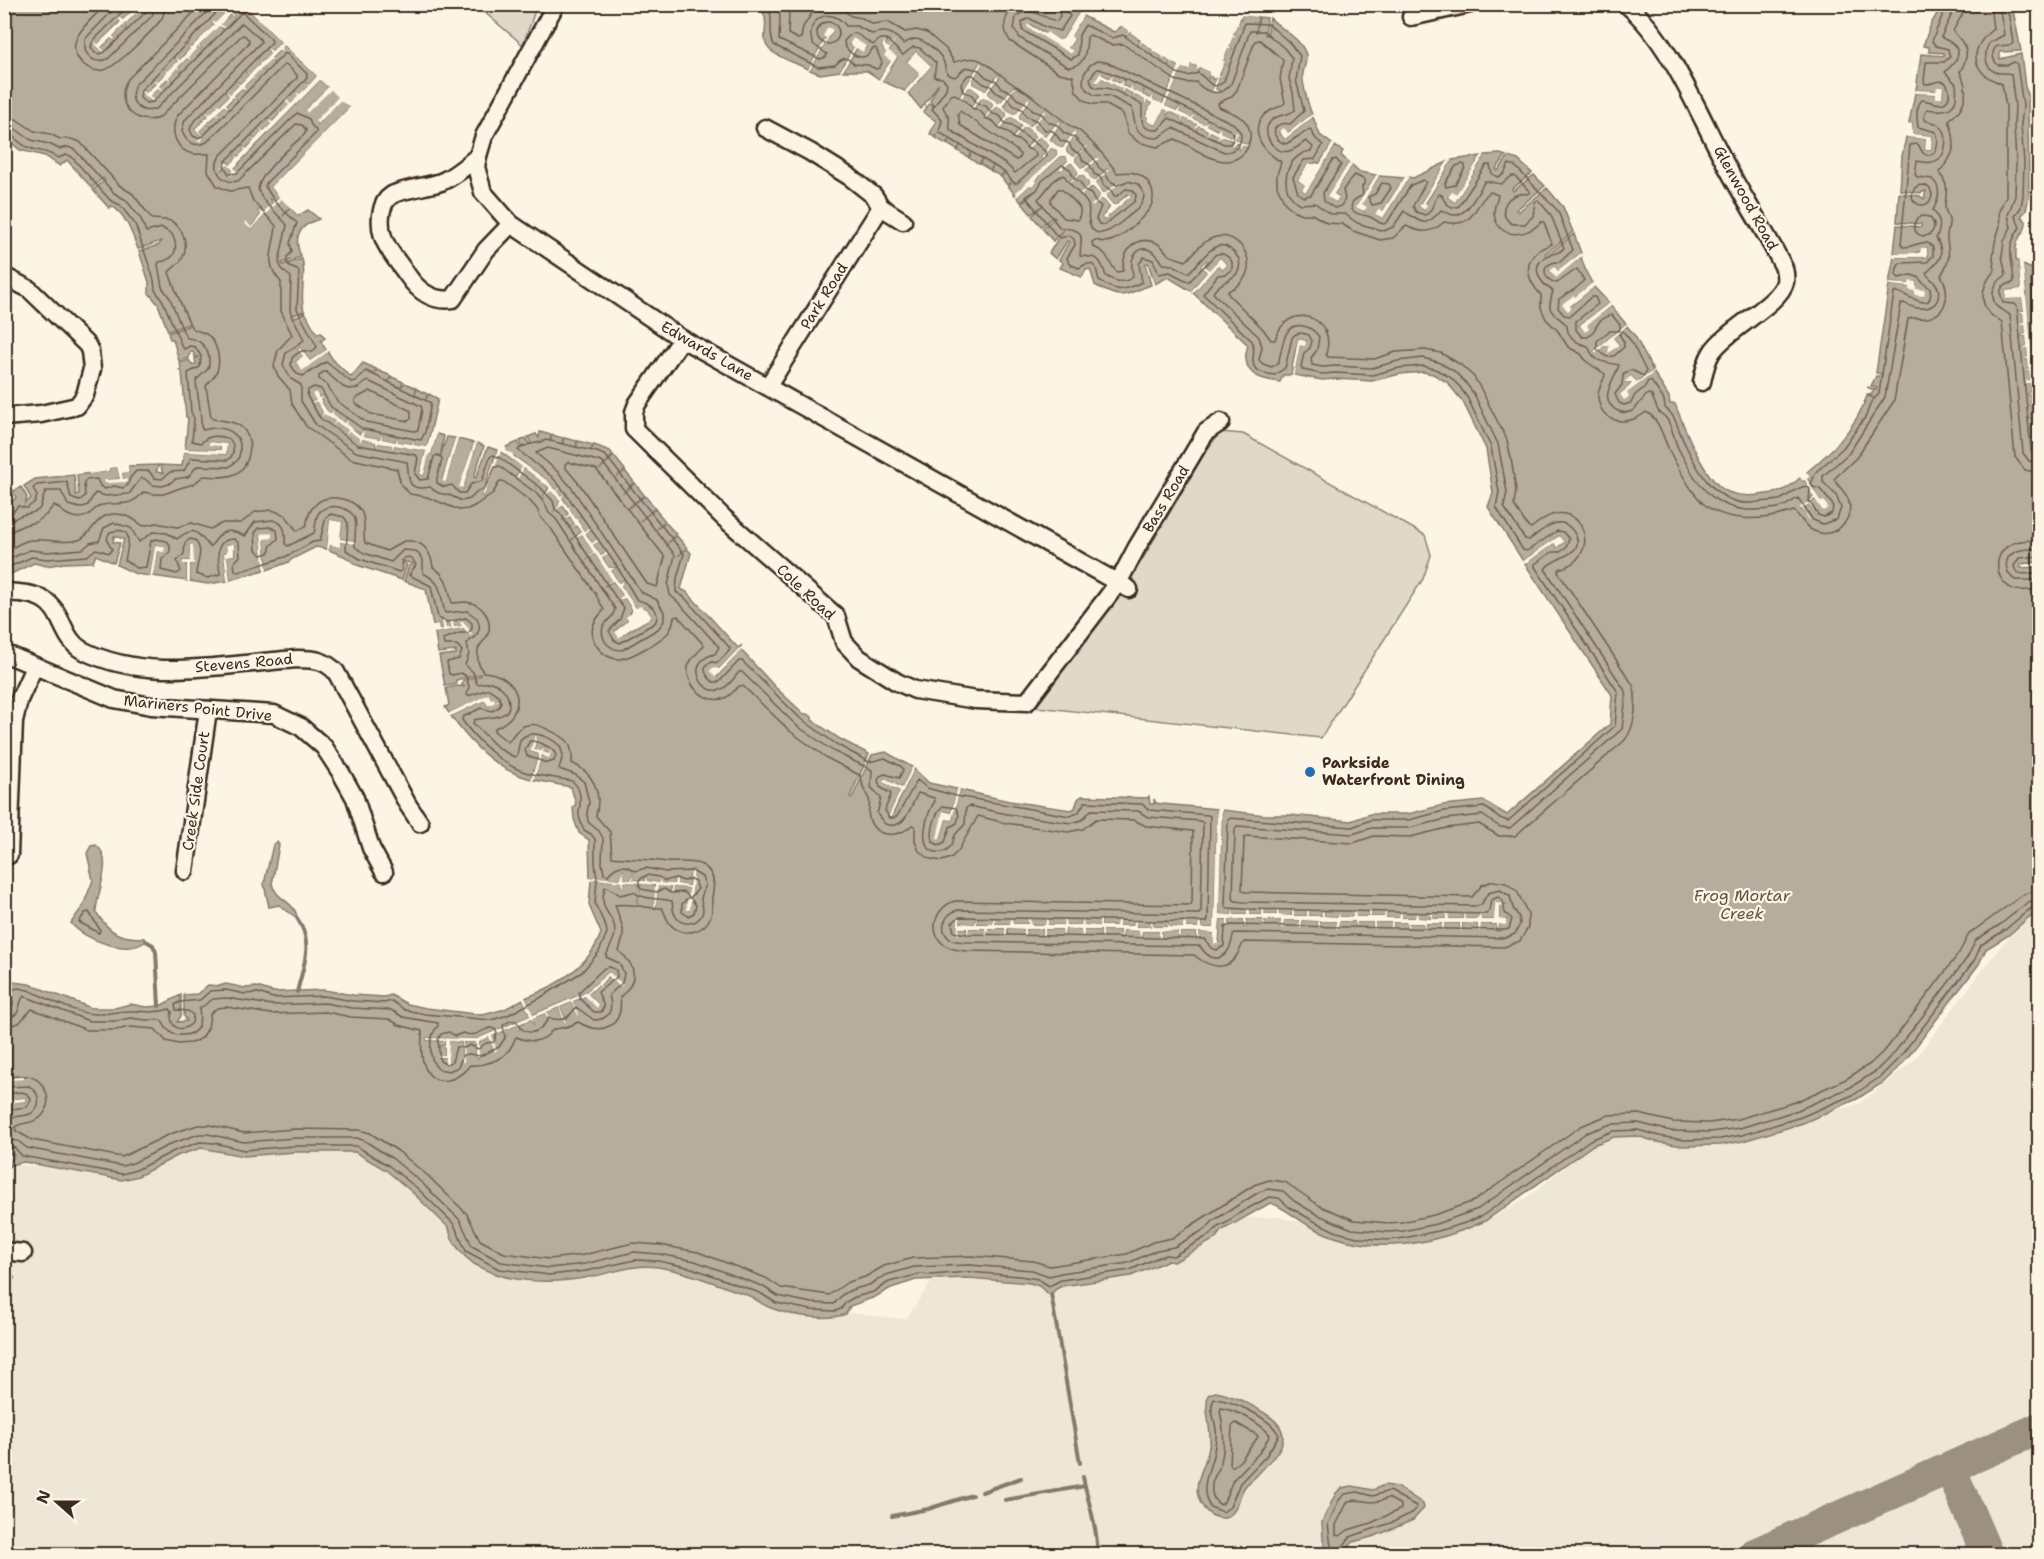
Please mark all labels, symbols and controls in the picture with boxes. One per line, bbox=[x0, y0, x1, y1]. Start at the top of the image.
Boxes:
street label: Glenwood Road bbox=[1709, 142, 1783, 254]
street label: Park Road bbox=[796, 258, 853, 333]
street label: Edwards Lane bbox=[657, 316, 757, 386]
street label: Bass Road bbox=[1138, 461, 1194, 536]
street label: Cole Road bbox=[772, 560, 840, 625]
street label: Stevens Road bbox=[194, 649, 294, 677]
street label: Mariners Point Drive bbox=[123, 690, 273, 726]
street label: Creek Side Court bbox=[178, 730, 214, 852]
place label: Parkside Waterfront Dining bbox=[1322, 753, 1465, 790]
marker: Parkside Waterfront Dining bbox=[1303, 765, 1317, 779]
water label: Frog Mortar Creek bbox=[1694, 885, 1791, 924]
north arrow bbox=[27, 1472, 87, 1532]
text: N bbox=[31, 1487, 56, 1506]

